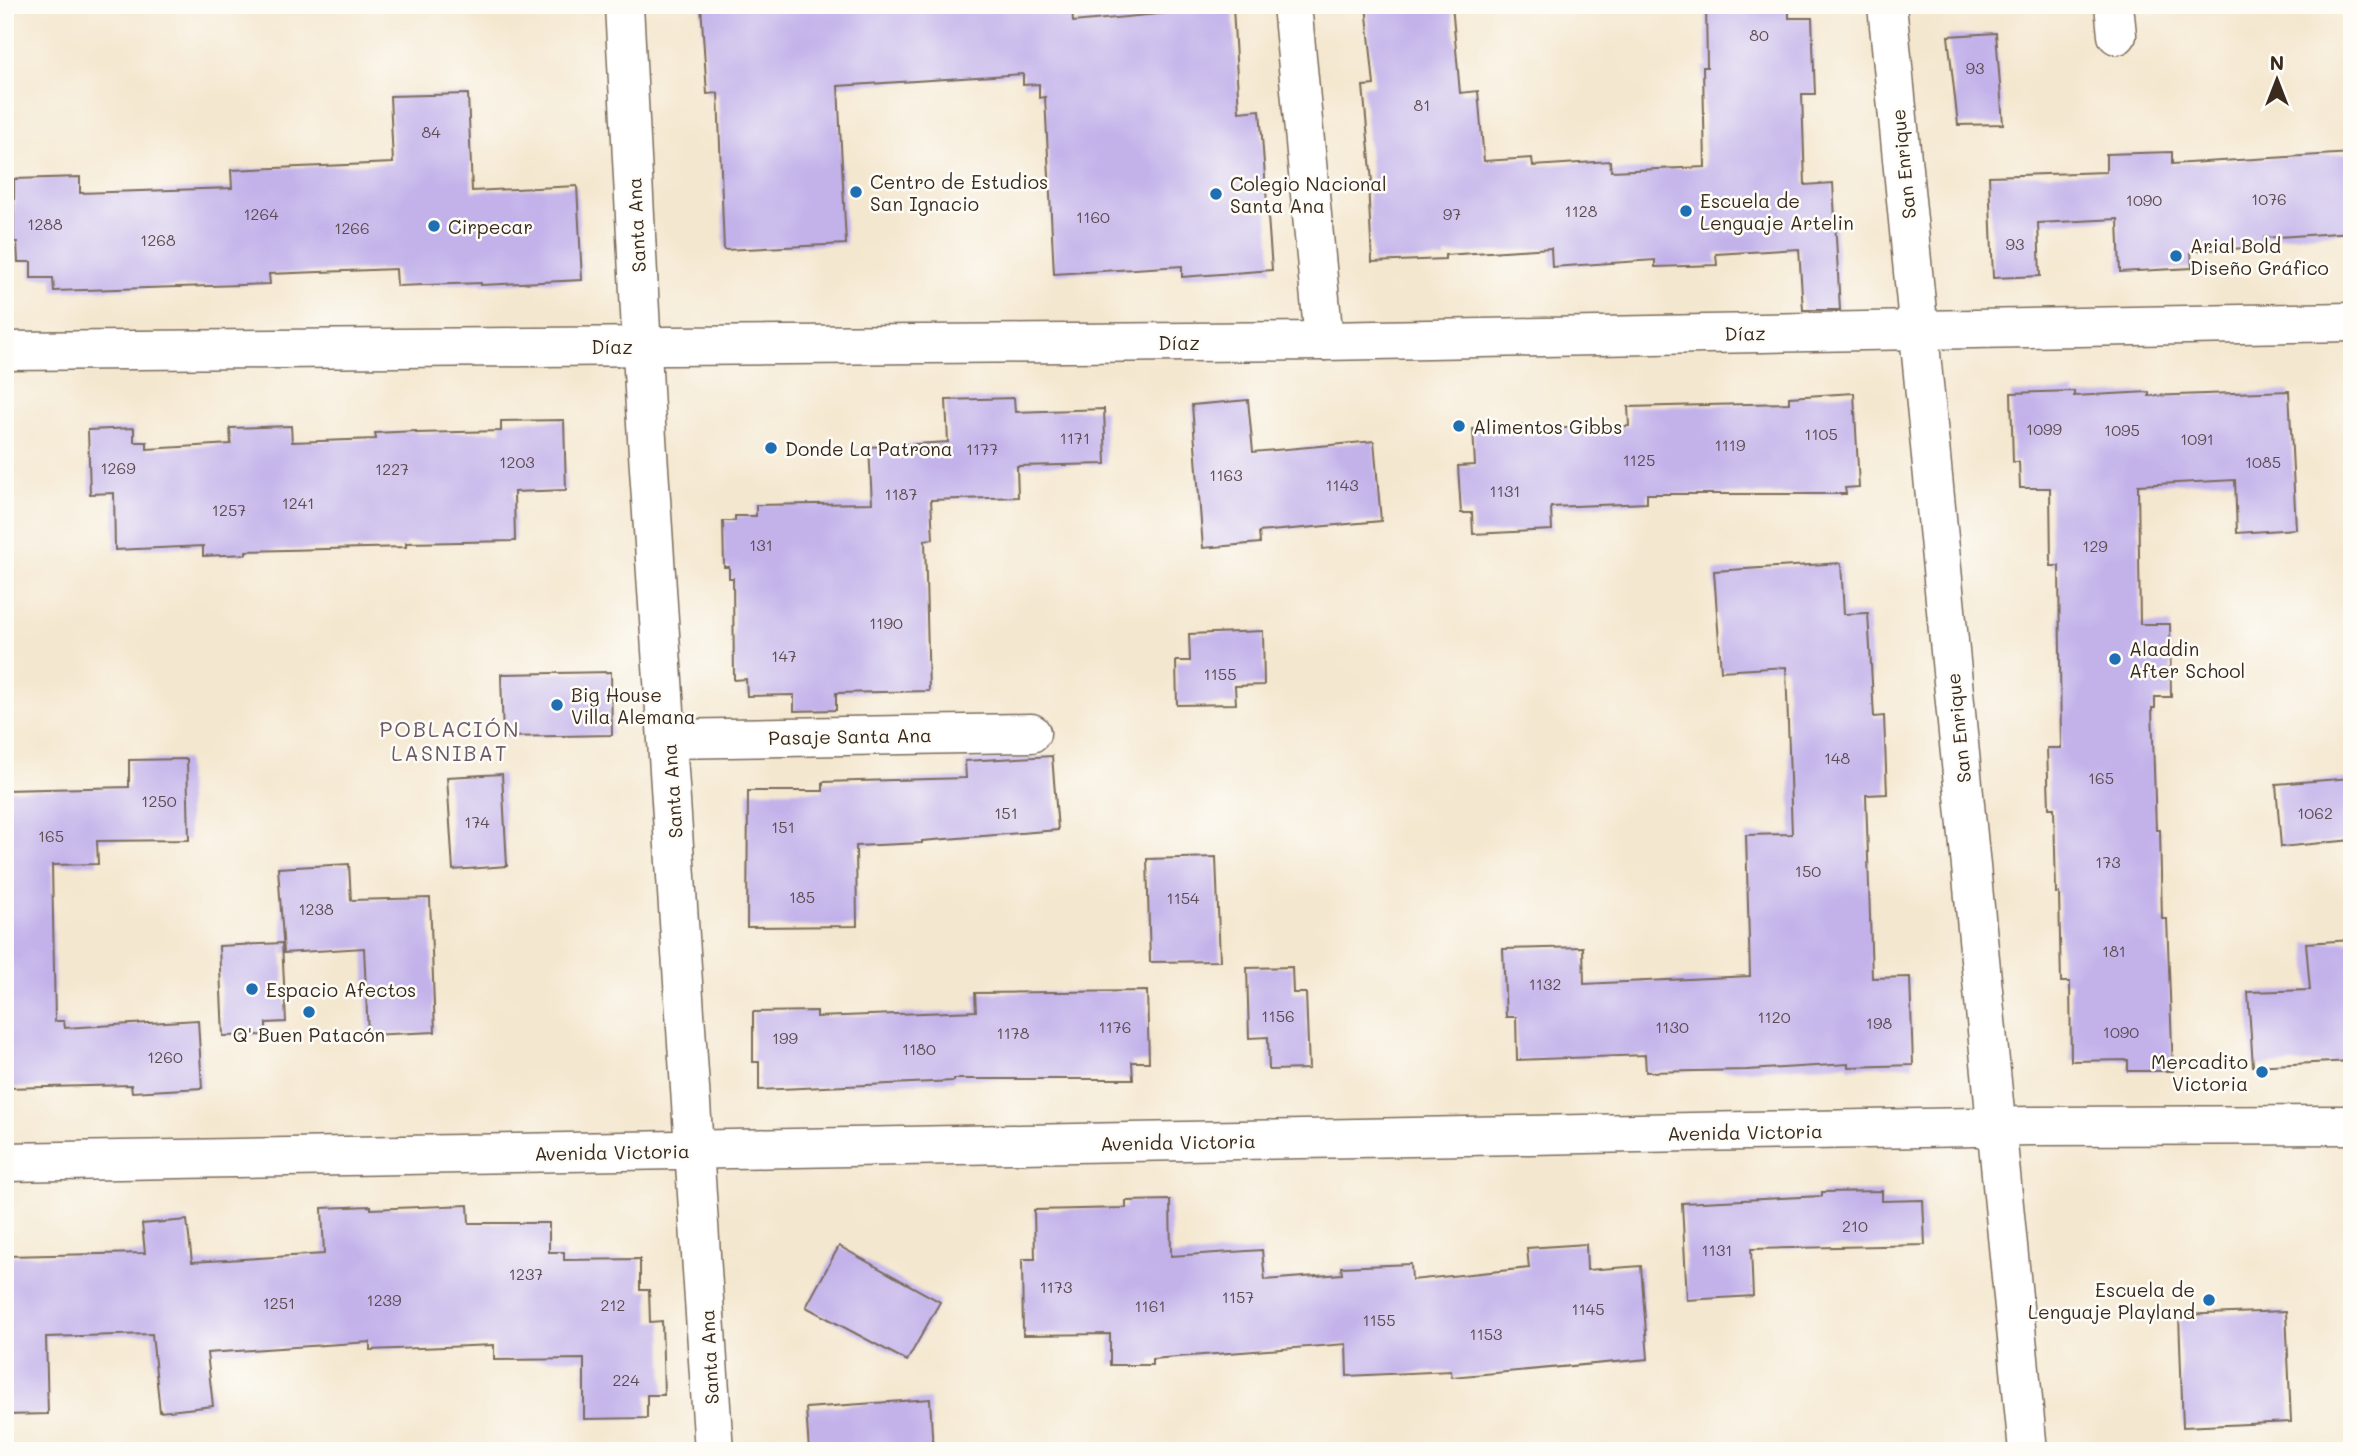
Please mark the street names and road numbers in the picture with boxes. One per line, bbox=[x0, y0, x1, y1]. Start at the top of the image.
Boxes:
street label: San Enrique bbox=[1885, 108, 1921, 220]
street label: Santa Ana bbox=[621, 177, 651, 273]
street label: Díaz bbox=[1724, 320, 1766, 346]
street label: Díaz bbox=[1158, 330, 1200, 355]
street label: Díaz bbox=[591, 334, 633, 359]
street label: San Enrique bbox=[1940, 672, 1976, 784]
street label: Pasaje Santa Ana bbox=[768, 722, 932, 750]
street label: Santa Ana bbox=[656, 743, 688, 839]
street label: Avenida Victoria bbox=[1667, 1118, 1823, 1146]
street label: Avenida Victoria bbox=[1100, 1128, 1256, 1156]
street label: Avenida Victoria bbox=[534, 1138, 690, 1166]
street label: Santa Ana bbox=[694, 1309, 724, 1405]

